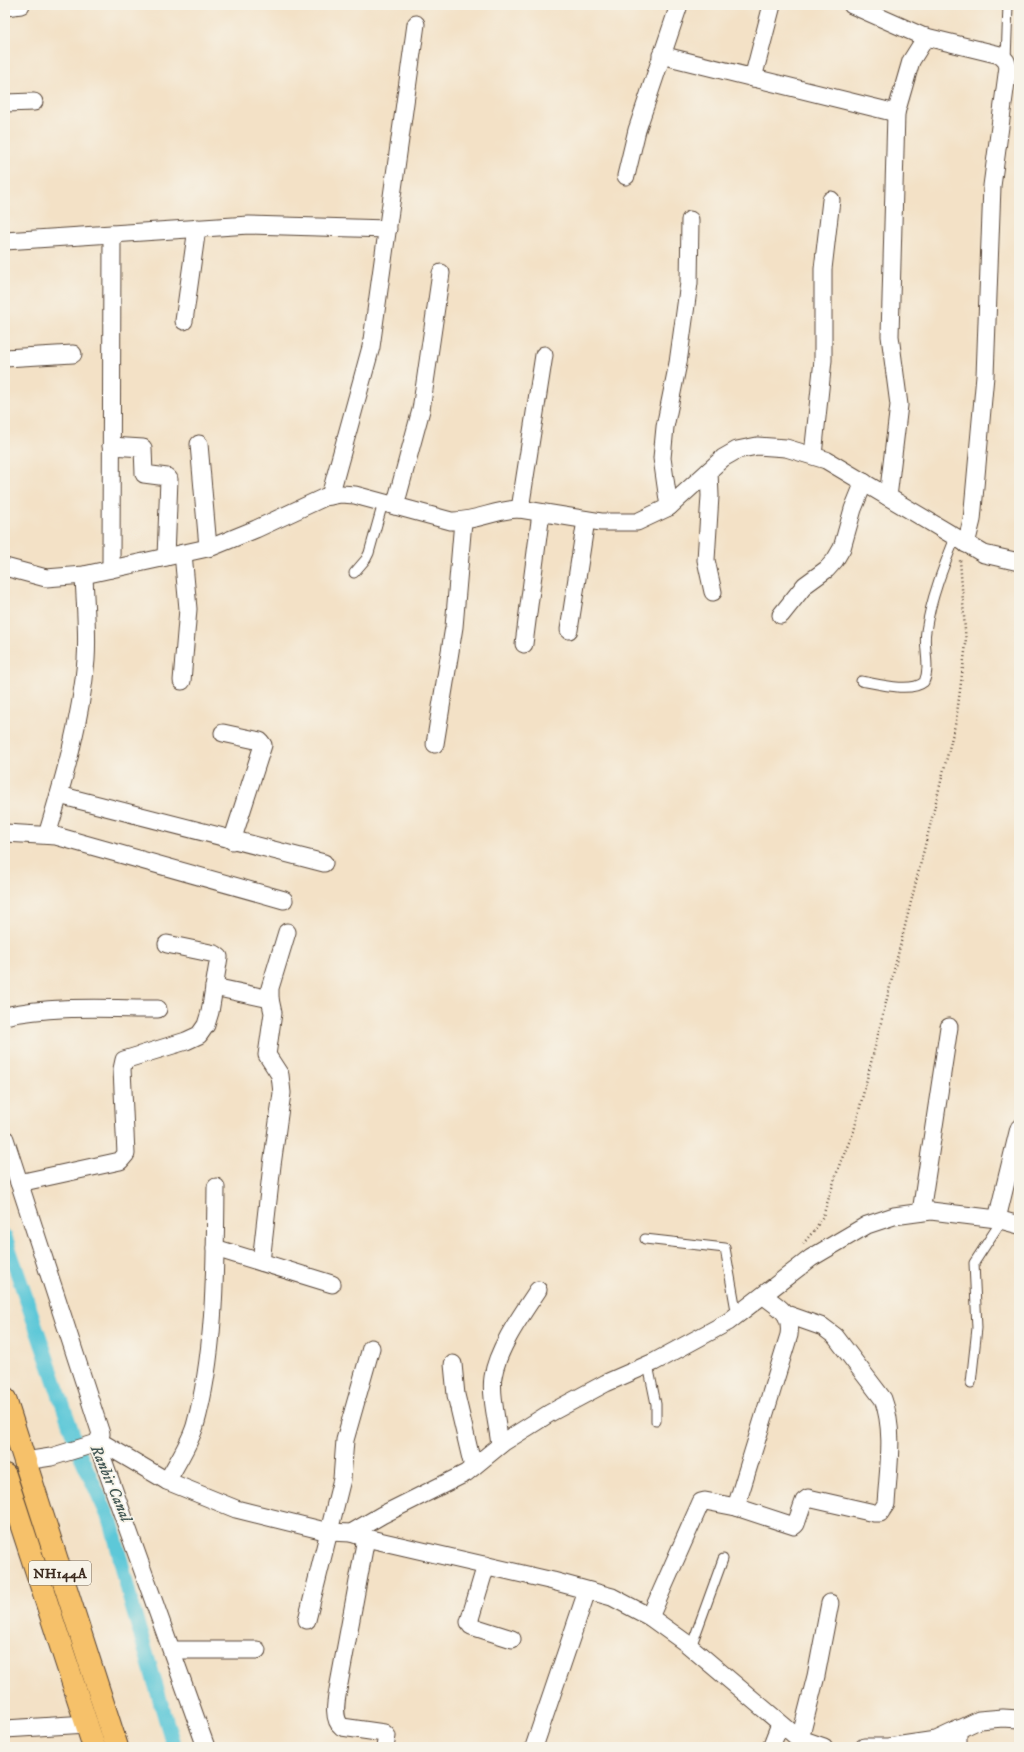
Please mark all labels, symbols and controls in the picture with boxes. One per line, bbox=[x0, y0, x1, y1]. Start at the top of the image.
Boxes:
water label: Ranbir Canal bbox=[86, 1441, 137, 1527]
road number: NH144A bbox=[29, 1561, 91, 1585]

